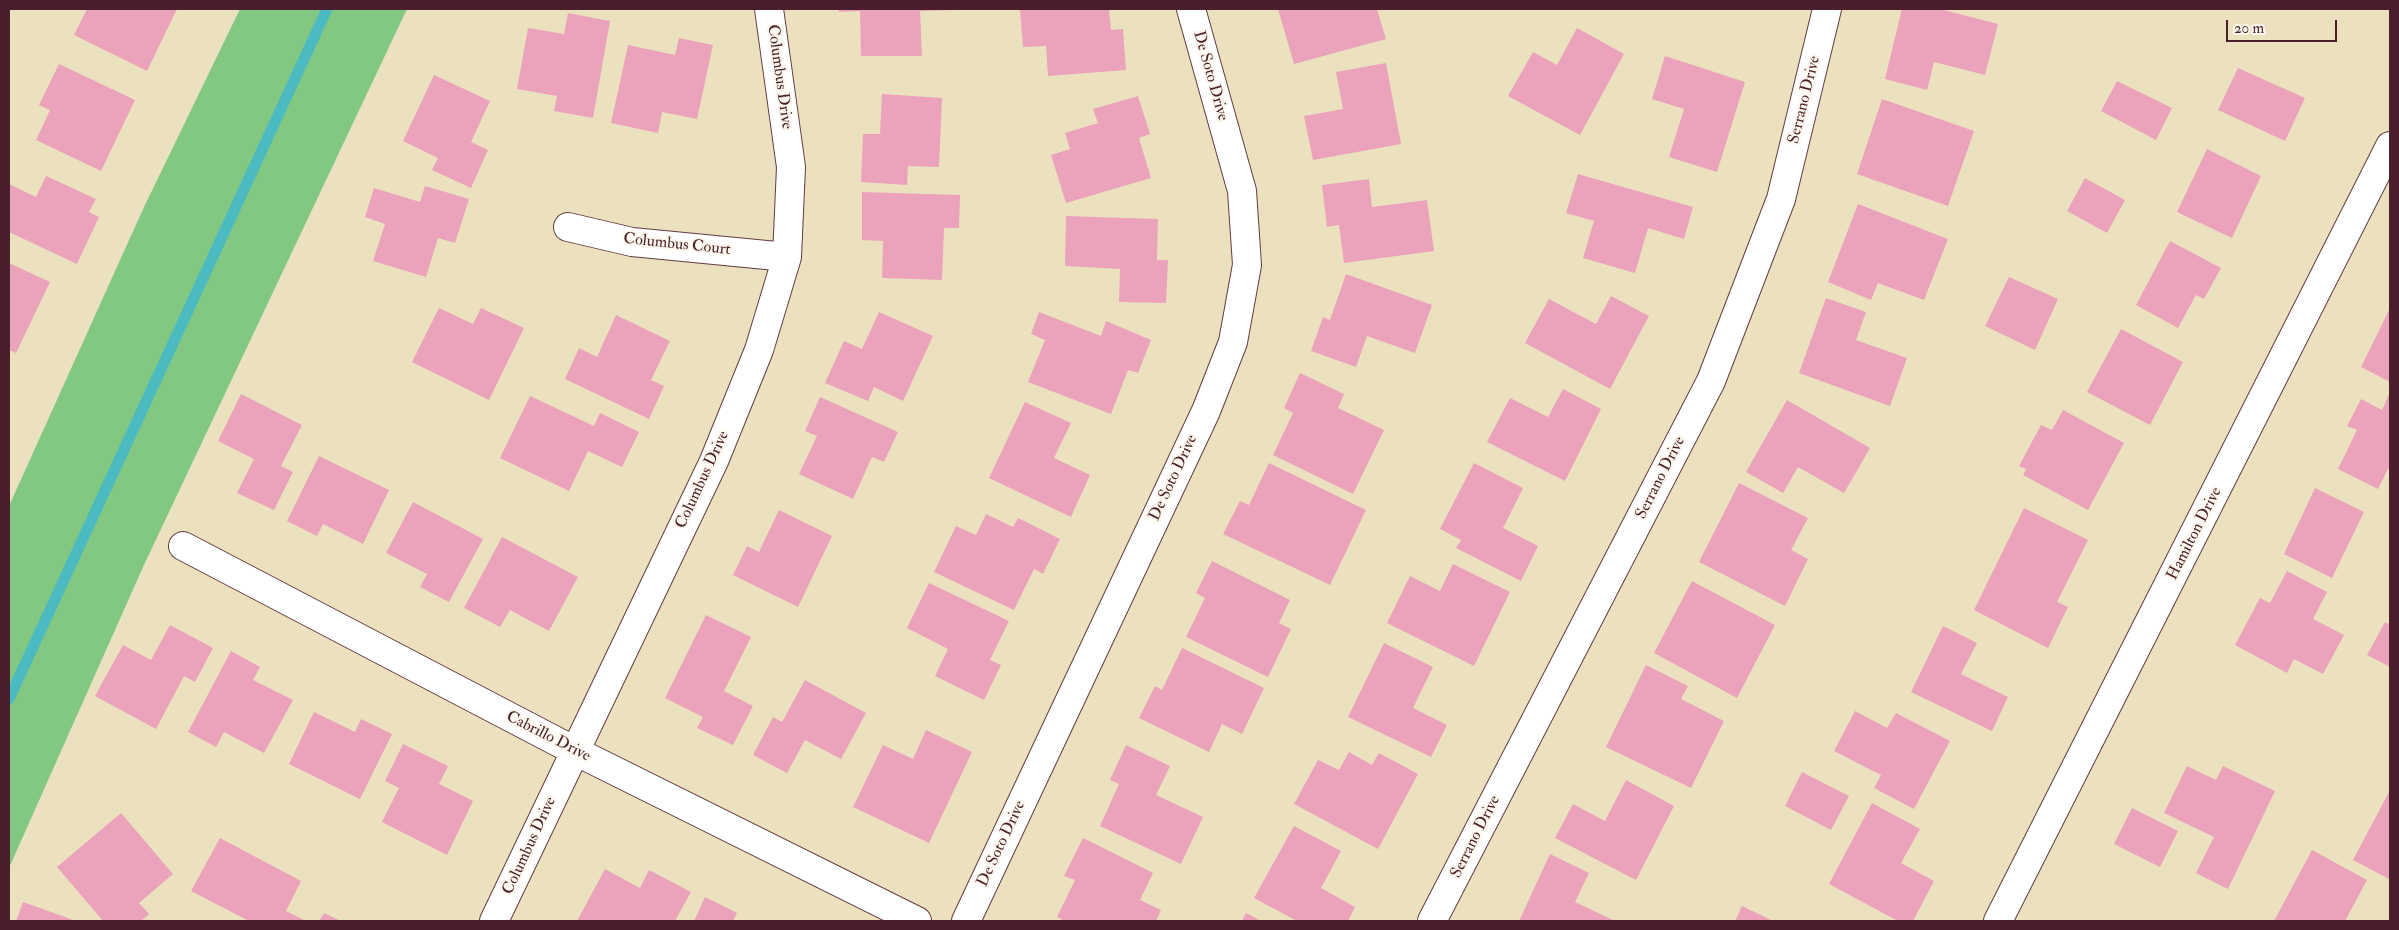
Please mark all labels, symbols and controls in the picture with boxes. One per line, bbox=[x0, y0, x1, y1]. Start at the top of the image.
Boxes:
scale bar bbox=[2229, 10, 2340, 42]
text: 20 m bbox=[2234, 19, 2264, 38]
street label: Columbus Drive bbox=[762, 23, 796, 131]
street label: De Soto Drive bbox=[1188, 29, 1232, 123]
street label: Serrano Drive bbox=[1785, 54, 1825, 146]
street label: Columbus Court bbox=[622, 230, 732, 260]
street label: Columbus Drive bbox=[672, 428, 734, 532]
street label: De Soto Drive bbox=[1146, 432, 1202, 524]
street label: Serrano Drive bbox=[1632, 434, 1690, 522]
street label: Hamilton Drive bbox=[2163, 484, 2227, 584]
street label: Cabrillo Drive bbox=[503, 708, 593, 766]
street label: Serrano Drive bbox=[1447, 793, 1505, 881]
street label: Columbus Drive bbox=[499, 794, 561, 898]
street label: De Soto Drive bbox=[974, 798, 1030, 890]

